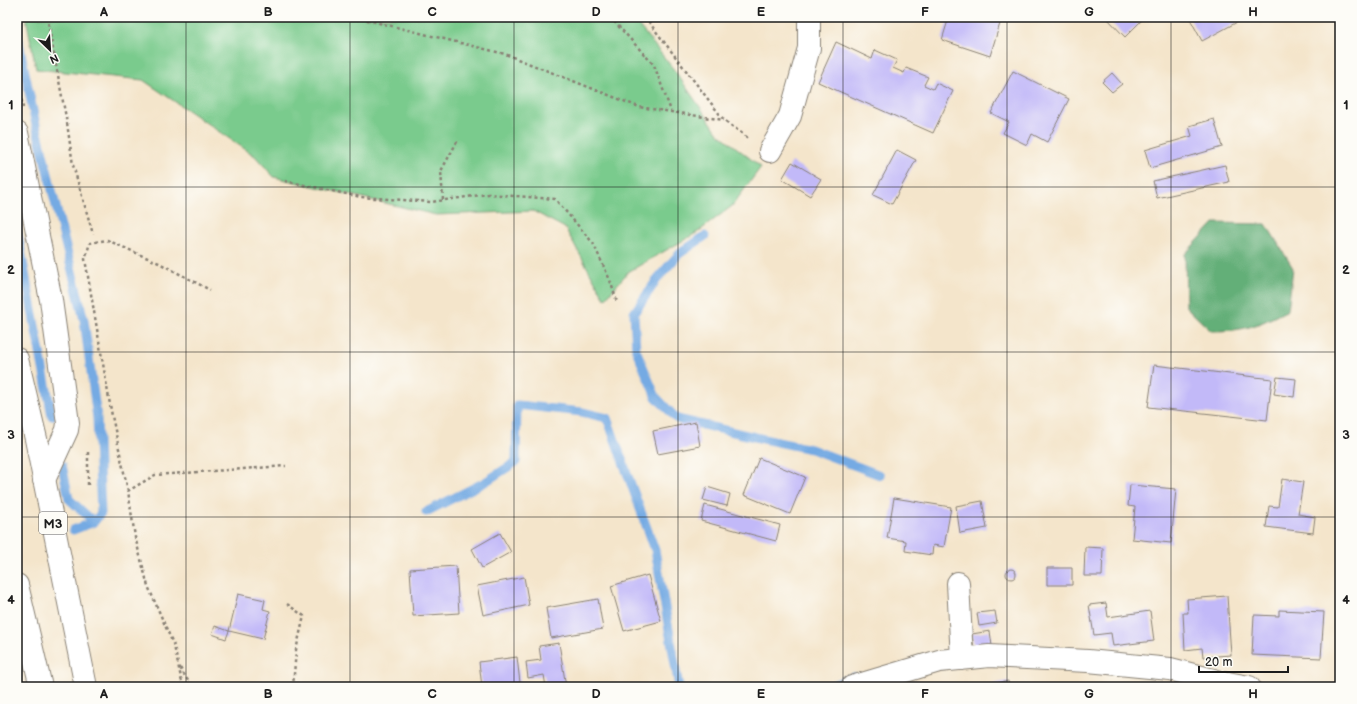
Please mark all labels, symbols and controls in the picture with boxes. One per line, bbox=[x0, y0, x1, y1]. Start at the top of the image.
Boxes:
text: A bbox=[99, 4, 108, 20]
text: B bbox=[263, 4, 273, 20]
text: C bbox=[427, 4, 437, 20]
text: D bbox=[591, 4, 601, 20]
text: E bbox=[757, 4, 766, 20]
text: F bbox=[921, 4, 929, 20]
text: G bbox=[1084, 4, 1094, 20]
text: H bbox=[1248, 4, 1258, 20]
north arrow bbox=[30, 30, 70, 70]
text: N bbox=[48, 51, 61, 66]
text: 1 bbox=[8, 97, 14, 113]
text: 1 bbox=[1343, 97, 1349, 113]
text: 2 bbox=[7, 262, 15, 278]
text: 2 bbox=[1342, 262, 1350, 278]
text: 3 bbox=[7, 427, 15, 443]
text: 3 bbox=[1342, 427, 1350, 443]
road number: M3 bbox=[39, 512, 67, 534]
text: 4 bbox=[7, 592, 15, 608]
text: 4 bbox=[1342, 592, 1350, 608]
scale bar bbox=[1199, 648, 1288, 674]
text: 20 m bbox=[1205, 655, 1232, 670]
text: A bbox=[99, 686, 108, 702]
text: B bbox=[263, 686, 273, 702]
text: C bbox=[427, 686, 437, 702]
text: D bbox=[591, 686, 601, 702]
text: E bbox=[757, 686, 766, 702]
text: F bbox=[921, 686, 929, 702]
text: G bbox=[1084, 686, 1094, 702]
text: H bbox=[1248, 686, 1258, 702]

